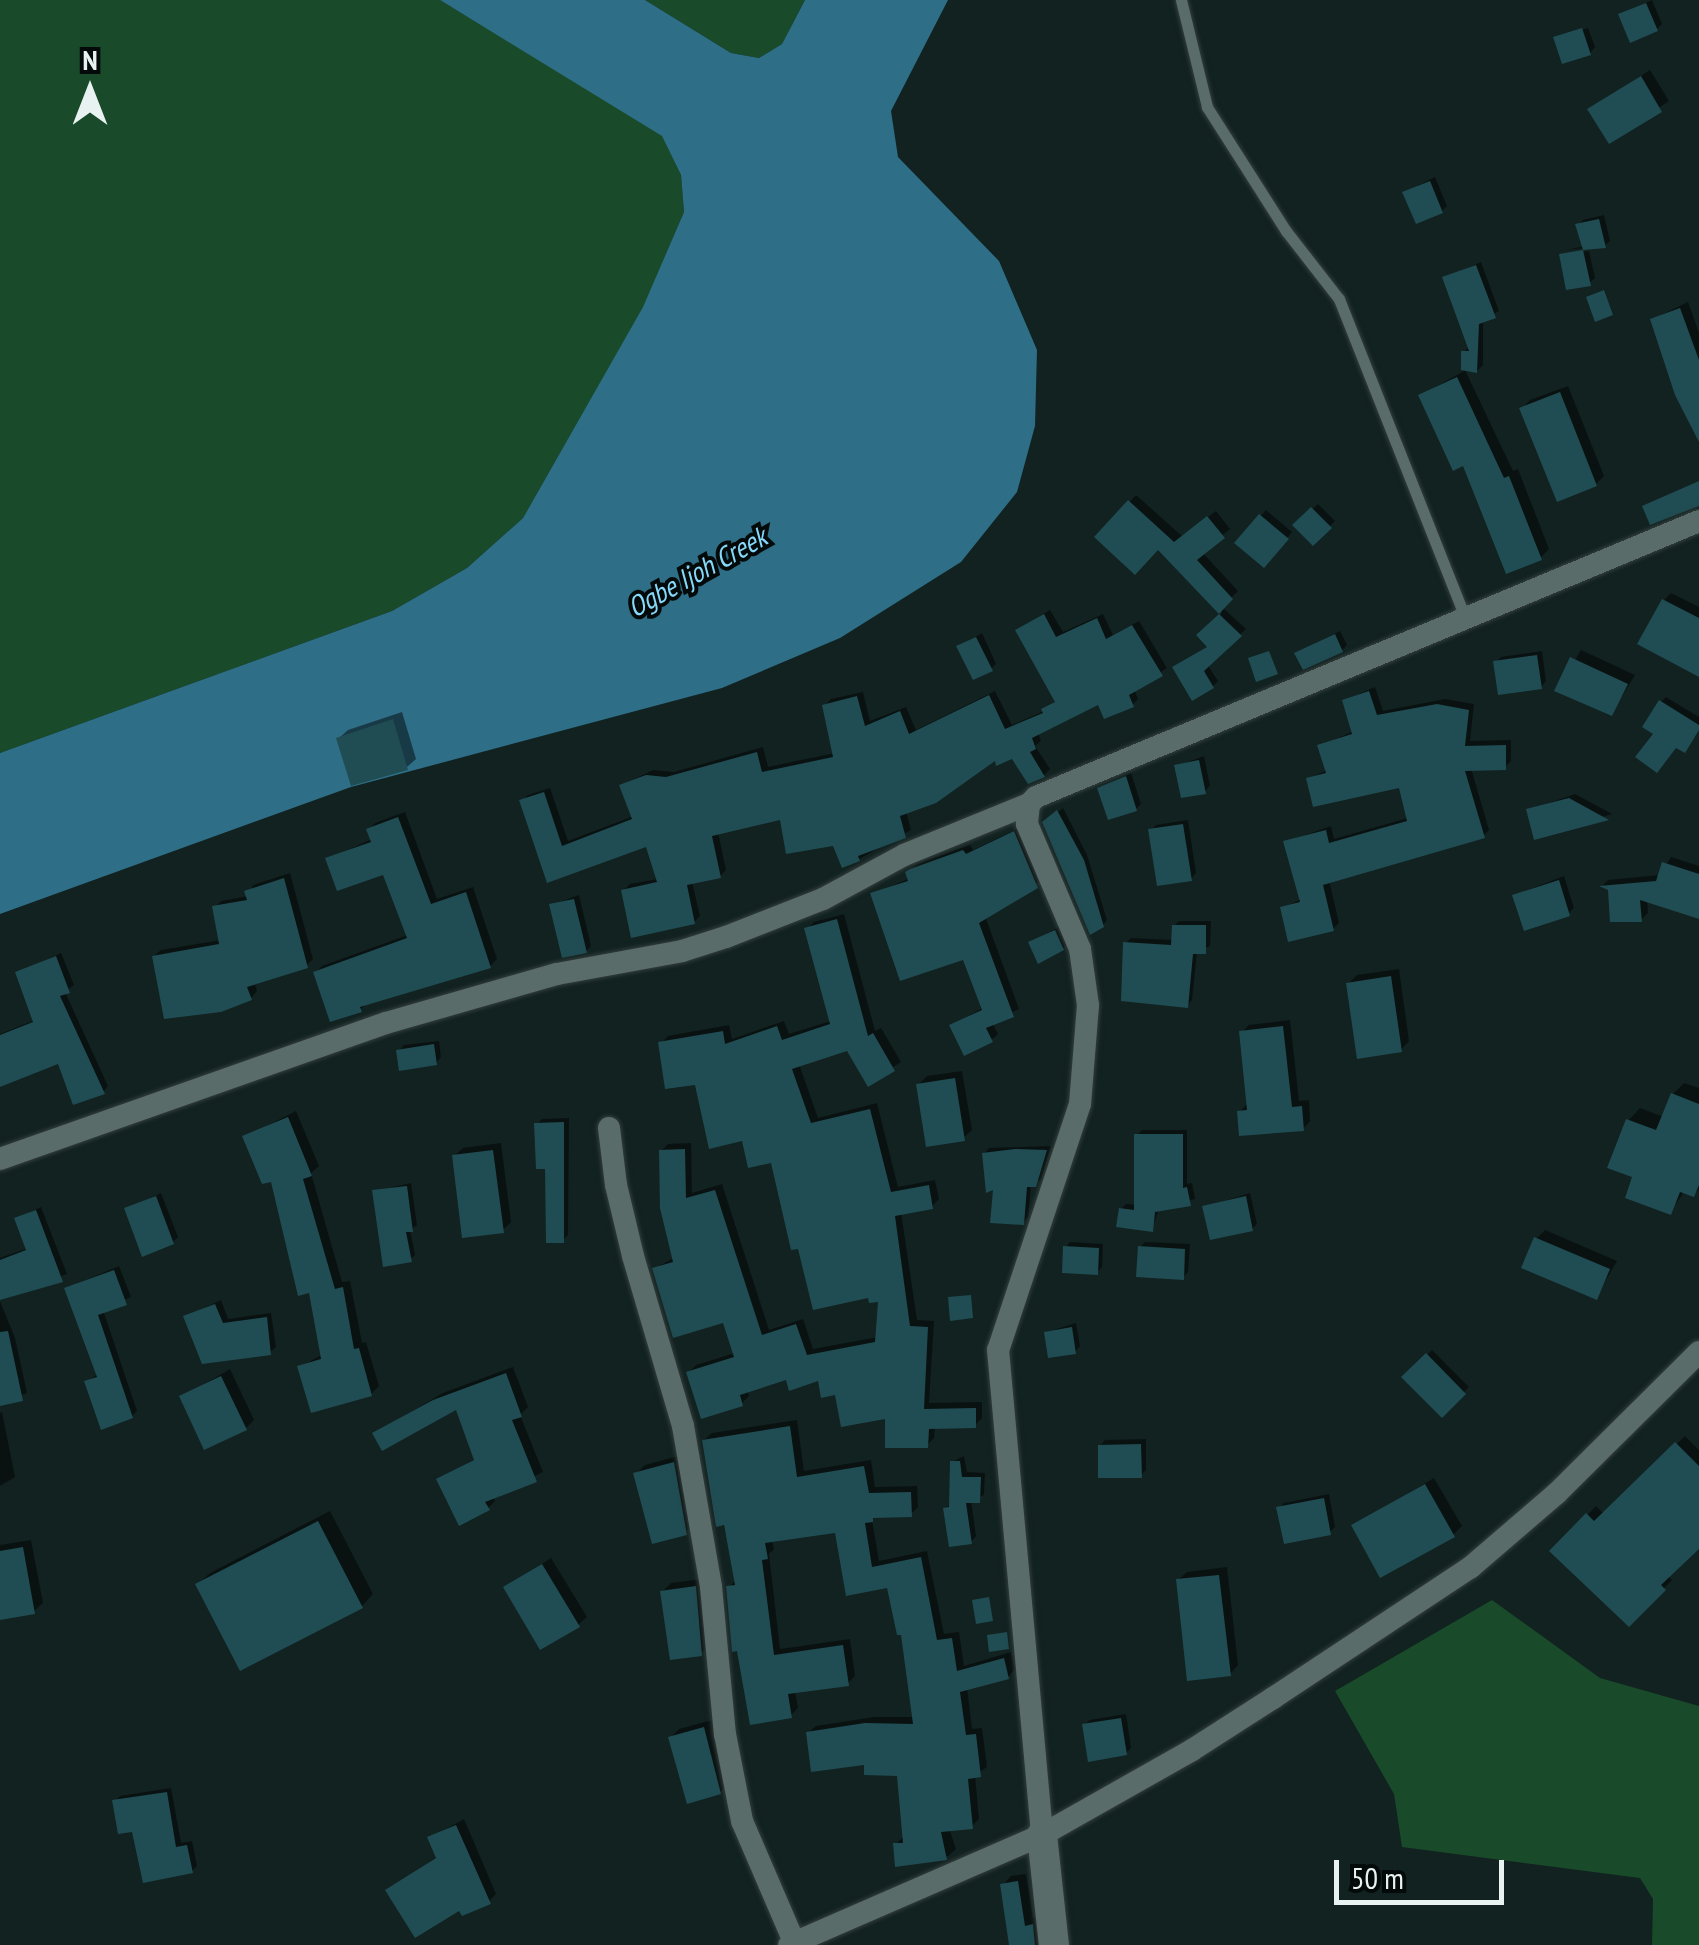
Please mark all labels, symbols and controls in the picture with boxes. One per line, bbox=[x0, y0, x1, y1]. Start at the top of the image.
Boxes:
north arrow bbox=[40, 40, 140, 140]
text: N bbox=[82, 41, 98, 78]
water label: Ogbe Ijoh Creek bbox=[622, 520, 772, 624]
scale bar bbox=[1339, 1840, 1509, 1902]
text: 50 m bbox=[1351, 1858, 1404, 1897]

